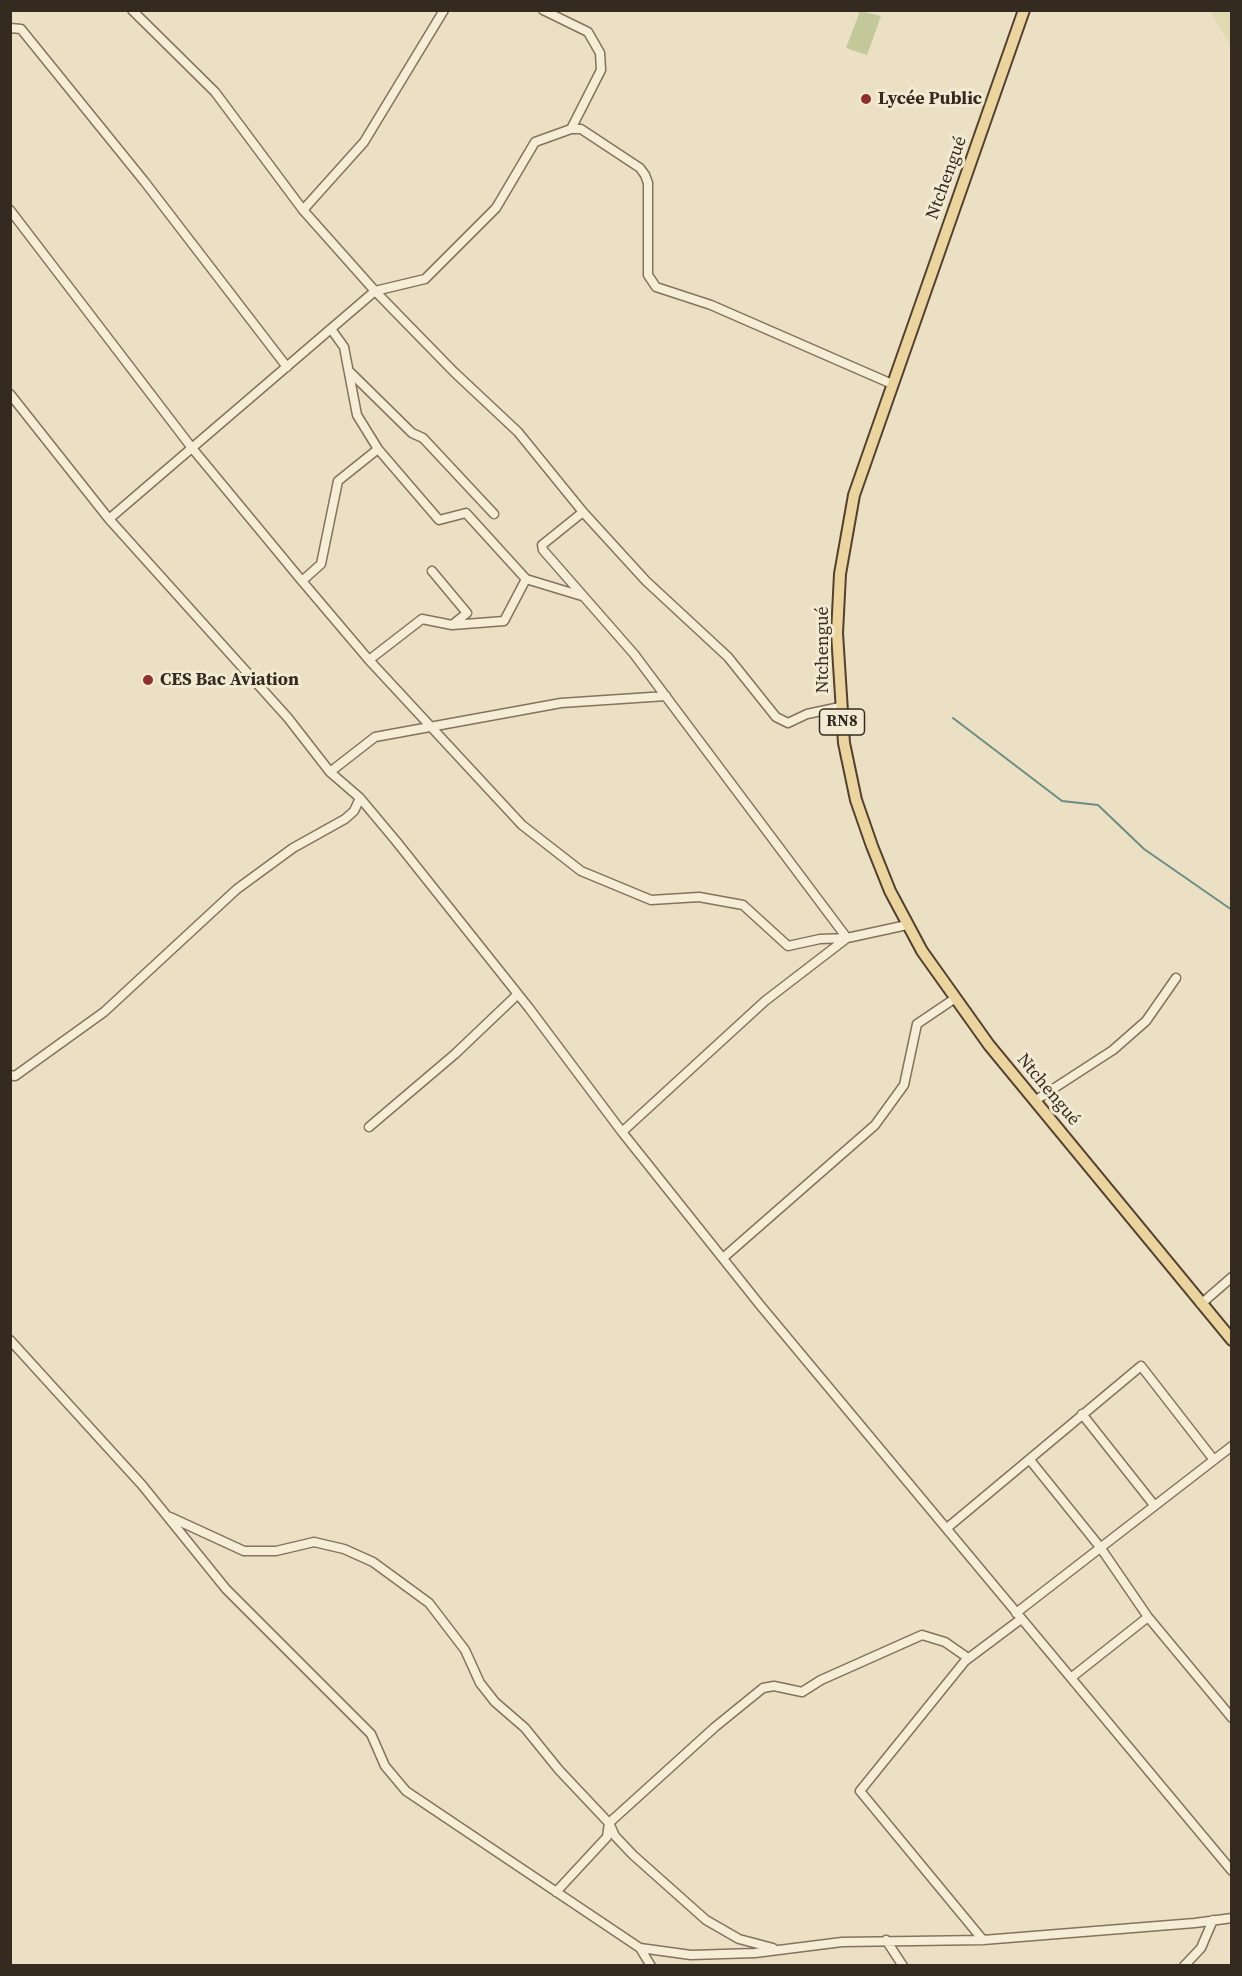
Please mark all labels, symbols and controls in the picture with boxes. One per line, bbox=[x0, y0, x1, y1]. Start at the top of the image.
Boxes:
place label: Lycée Public bbox=[878, 88, 982, 110]
marker: Lycée Public bbox=[859, 92, 873, 106]
street label: Ntchengué bbox=[922, 133, 972, 223]
street label: Ntchengué bbox=[812, 606, 834, 694]
place label: CES Bac Aviation bbox=[160, 669, 299, 691]
marker: CES Bac Aviation bbox=[141, 673, 155, 687]
road number: RN8 bbox=[820, 709, 864, 735]
street label: Ntchengué bbox=[1012, 1050, 1084, 1130]

